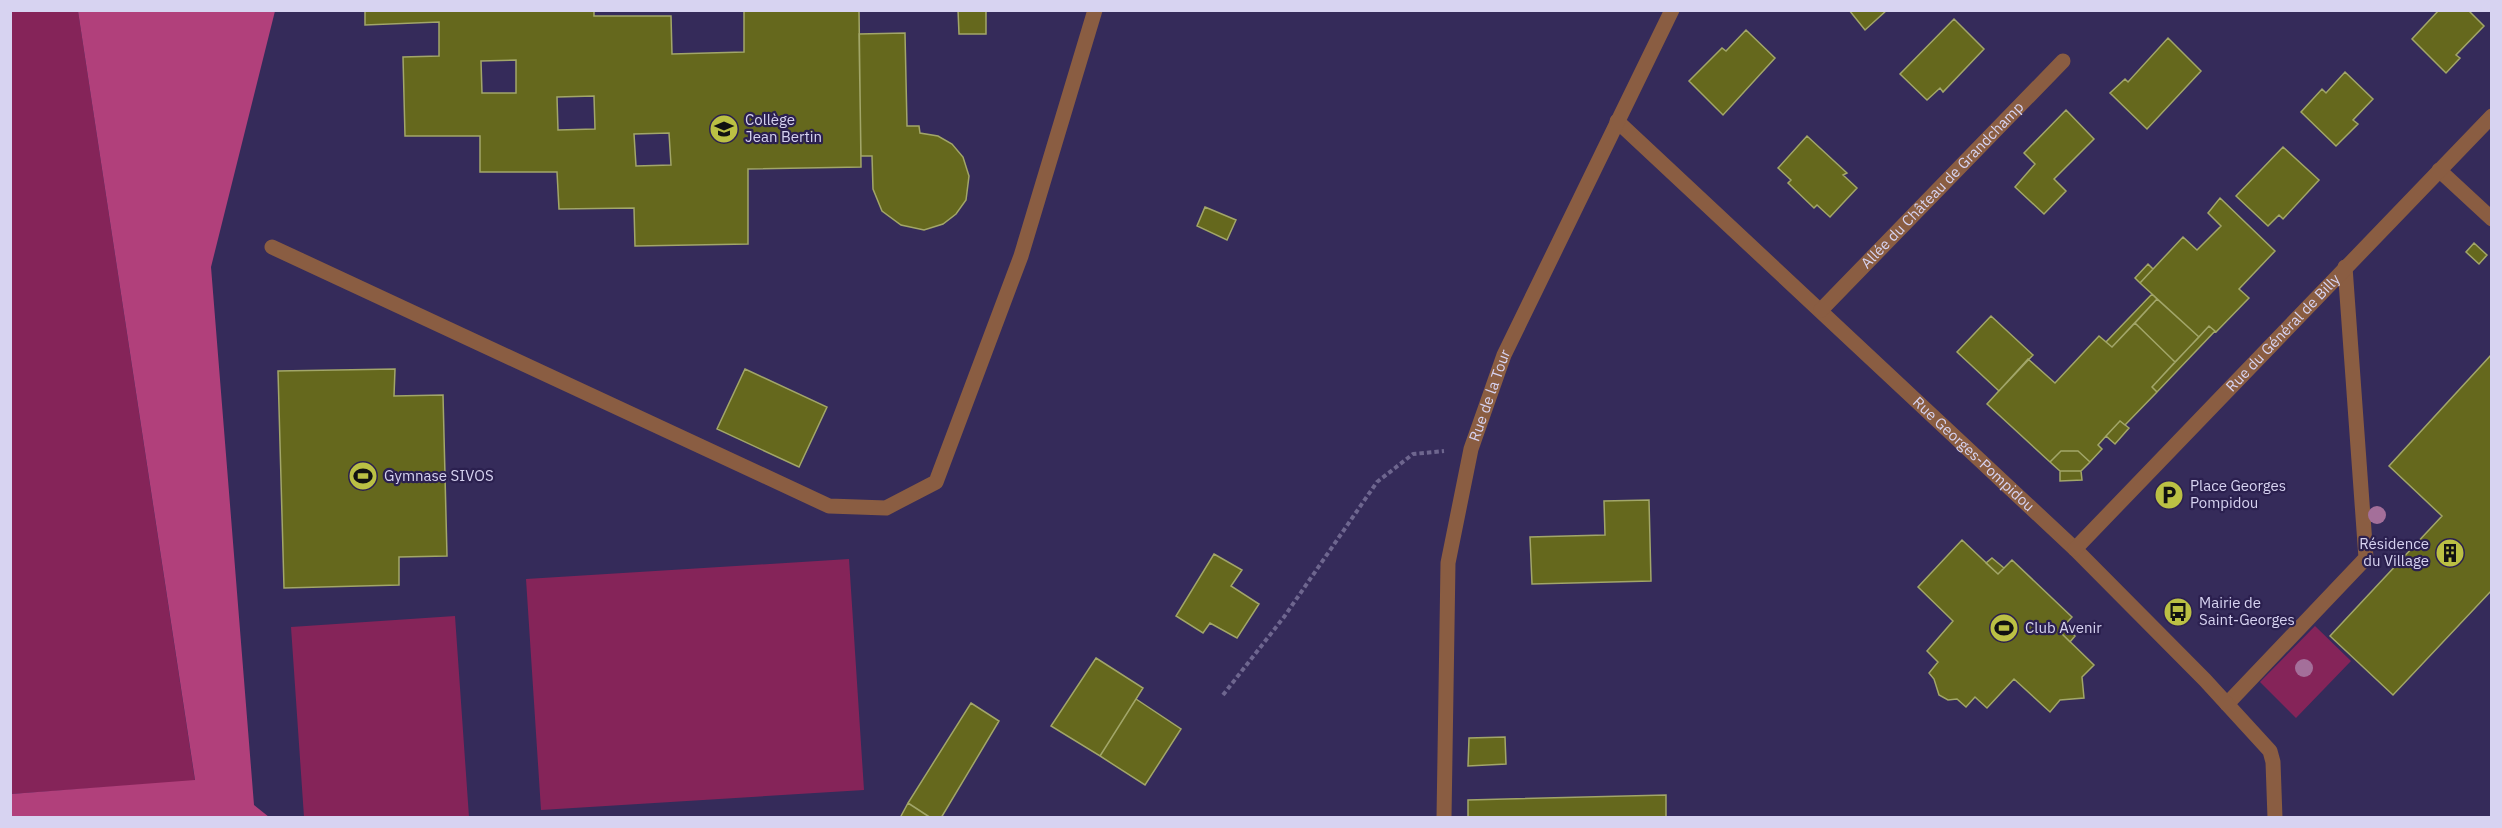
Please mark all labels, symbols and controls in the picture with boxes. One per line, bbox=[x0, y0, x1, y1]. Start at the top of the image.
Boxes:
street label: Allée du Château de Grandchamp bbox=[1857, 97, 2027, 272]
place label: Collège Jean Bertin bbox=[745, 110, 822, 146]
school or university icon: Collège Jean Bertin bbox=[708, 113, 740, 145]
street label: Rue du Général de Billy bbox=[2222, 269, 2344, 396]
street label: Rue de la Tour bbox=[1464, 346, 1515, 444]
street label: Rue Georges-Pompidou bbox=[1909, 392, 2039, 515]
sports icon: Gymnase SIVOS bbox=[347, 460, 379, 492]
place label: Gymnase SIVOS bbox=[384, 466, 494, 485]
place label: Place Georges Pompidou bbox=[2190, 476, 2286, 512]
parking icon: Place Georges Pompidou bbox=[2153, 479, 2185, 511]
place label: Résidence du Village bbox=[2359, 534, 2429, 570]
building icon: Résidence du Village bbox=[2434, 537, 2466, 569]
place label: Mairie de Saint-Georges bbox=[2199, 593, 2295, 629]
bus stop icon: Mairie de Saint-Georges bbox=[2162, 596, 2194, 628]
sports icon: Club Avenir bbox=[1988, 612, 2020, 644]
place label: Club Avenir bbox=[2025, 618, 2102, 637]

